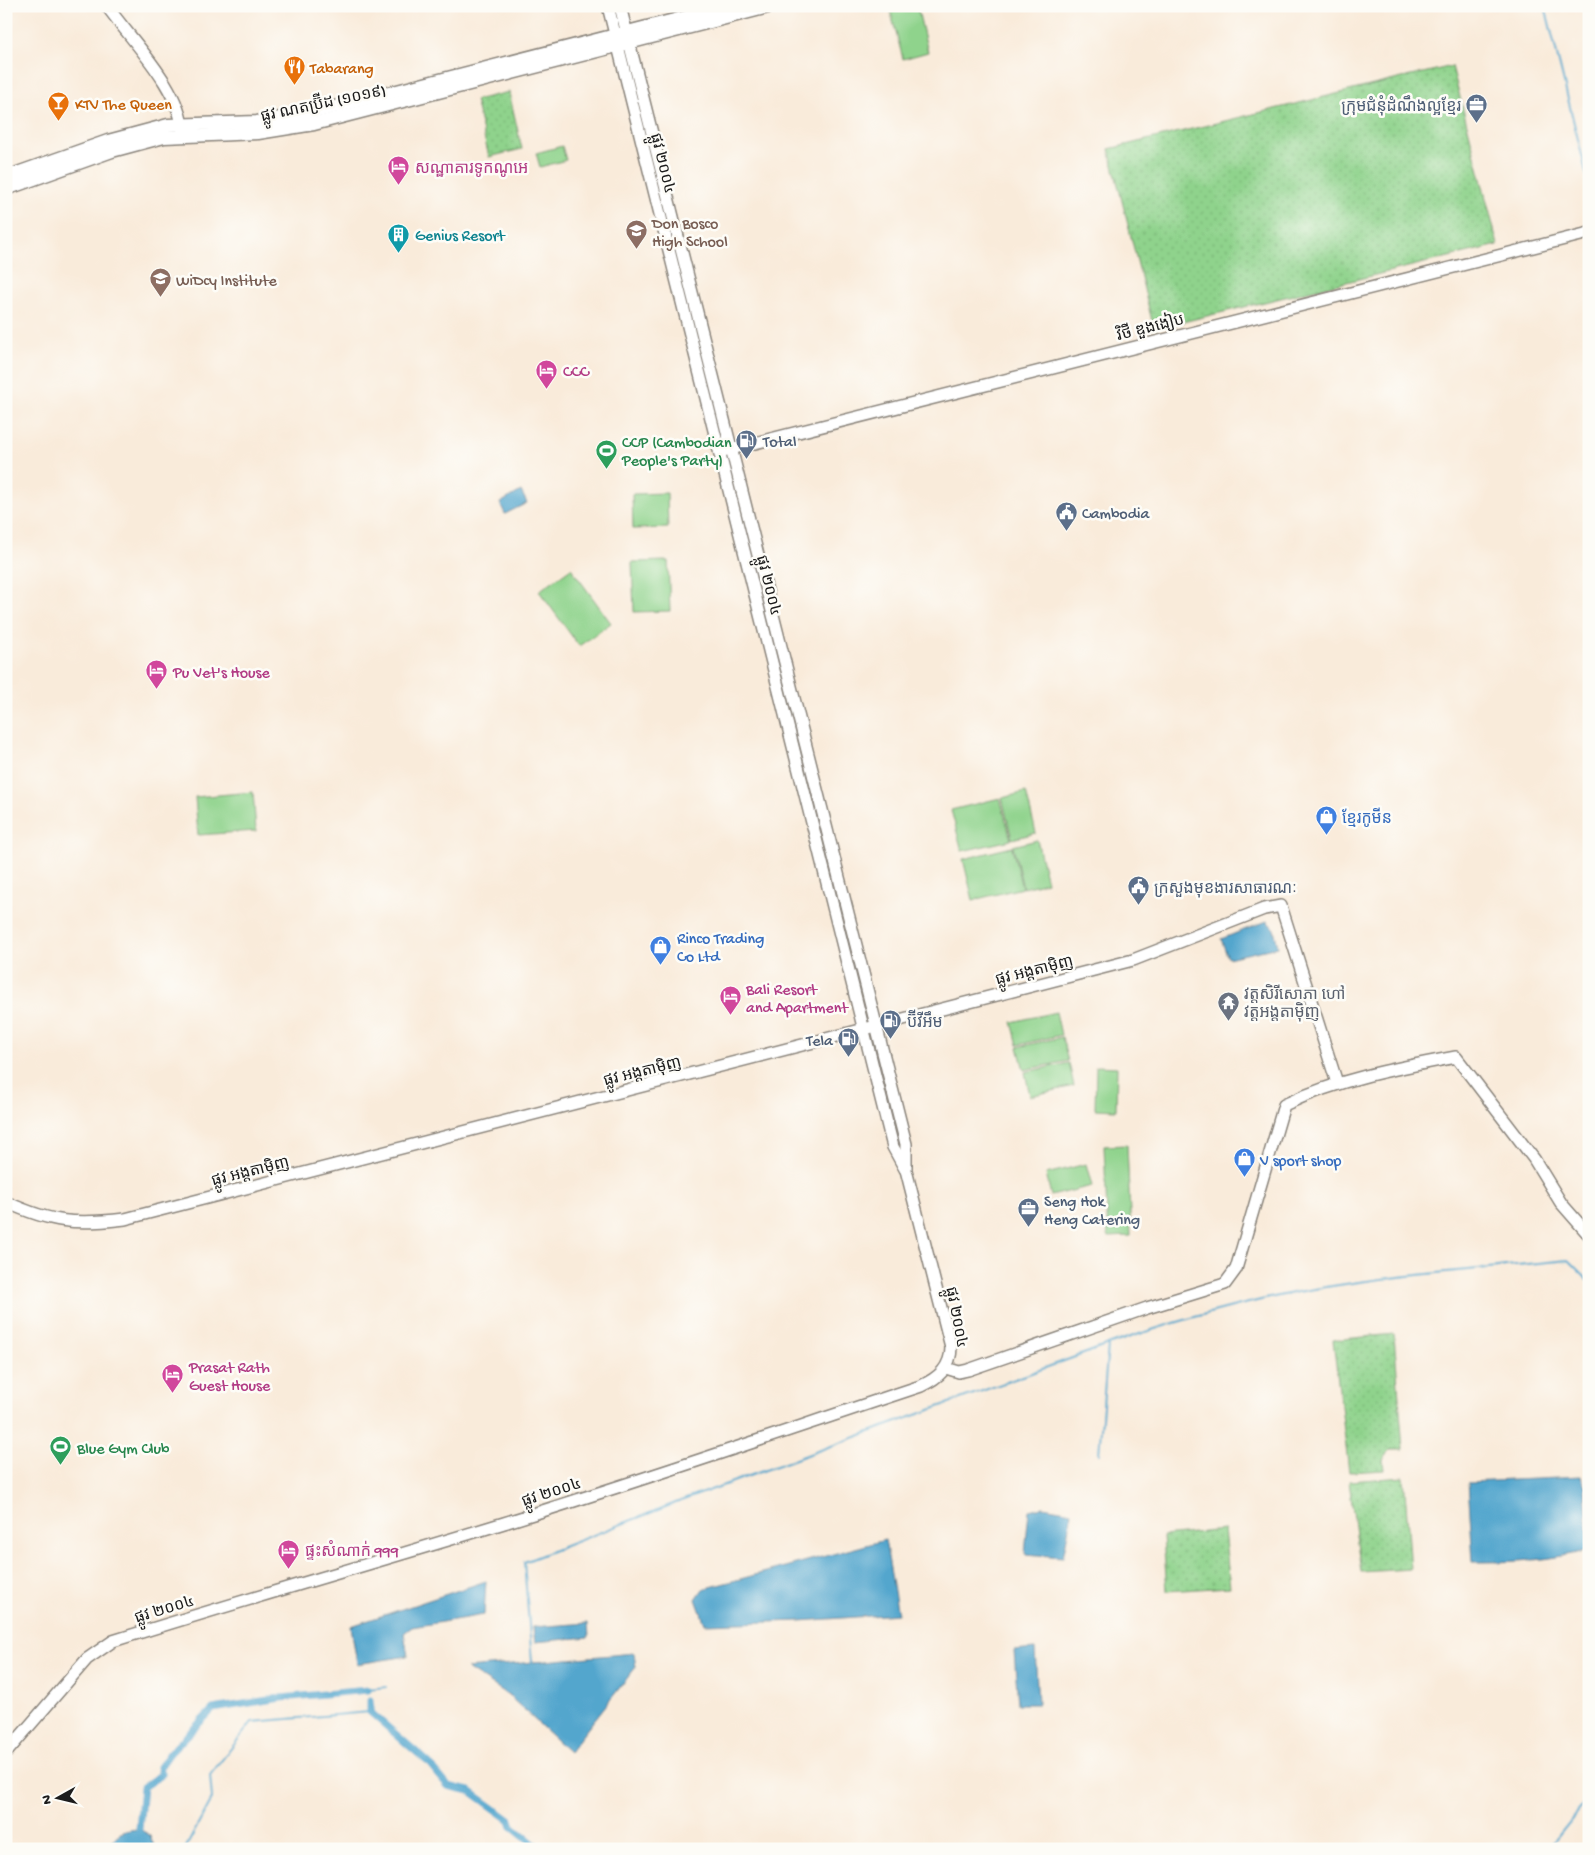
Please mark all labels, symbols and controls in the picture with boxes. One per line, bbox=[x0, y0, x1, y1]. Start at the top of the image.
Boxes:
restaurant icon: Tabarang bbox=[282, 55, 306, 86]
place label: Tabarang bbox=[309, 61, 374, 80]
street label: ផ្លូវ ណតប្រ៊ីដ (១០១៩) bbox=[258, 77, 388, 130]
bar icon: KTV The Queen bbox=[47, 91, 71, 122]
office icon: ក្រុមជំនុំដំណឹងល្អខ្មែរ bbox=[1465, 93, 1489, 124]
place label: ក្រុមជំនុំដំណឹងល្អខ្មែរ bbox=[1341, 95, 1461, 118]
place label: KTV The Queen bbox=[75, 97, 172, 116]
street label: ផ្លូវ ២០០៤ bbox=[642, 132, 677, 196]
hotel icon: សណ្ឋាគារទូកណូអេ bbox=[387, 155, 411, 186]
place label: សណ្ឋាគារទូកណូអេ bbox=[415, 161, 528, 180]
place label: Don Bosco High School bbox=[651, 216, 728, 253]
school or university icon: Don Bosco High School bbox=[624, 219, 648, 250]
building icon: Genius Resort bbox=[387, 222, 411, 253]
place label: Genius Resort bbox=[415, 228, 506, 247]
school or university icon: WiDcy Institute bbox=[148, 267, 172, 298]
place label: WiDcy Institute bbox=[176, 273, 278, 292]
street label: វិថី ឌួងងៀប bbox=[1113, 307, 1187, 347]
hotel icon: CCC bbox=[535, 358, 559, 389]
place label: CCC bbox=[563, 364, 590, 383]
fuel station icon: Total bbox=[735, 428, 759, 459]
place label: Total bbox=[762, 434, 796, 453]
place label: CCP (Cambodian People's Party) bbox=[621, 435, 732, 472]
sports icon: CCP (Cambodian People's Party) bbox=[594, 438, 618, 469]
public building icon: Cambodia bbox=[1054, 500, 1078, 531]
place label: Cambodia bbox=[1082, 506, 1151, 525]
street label: ផ្លូវ ២០០៤ bbox=[748, 554, 783, 618]
hotel icon: Pu Vet's House bbox=[145, 659, 169, 690]
place label: Pu Vet's House bbox=[172, 665, 270, 684]
shop icon: ខ្មែរកូមីន bbox=[1314, 805, 1338, 836]
place label: ខ្មែរកូមីន bbox=[1342, 807, 1392, 830]
public building icon: ក្រសួងមុខងារសាធារណៈ bbox=[1126, 875, 1150, 906]
place label: ក្រសួងមុខងារសាធារណៈ bbox=[1154, 881, 1297, 900]
place label: Rinco Trading Co Ltd bbox=[677, 931, 764, 968]
shop icon: Rinco Trading Co Ltd bbox=[649, 934, 673, 965]
street label: ផ្លូវ អង្តតាម៉ិញ bbox=[993, 951, 1076, 993]
place label: Bali Resort and Apartment bbox=[745, 982, 849, 1019]
place label: វត្តសិរីសោភា ហៅ វត្តអង្តតាម៉ិញ bbox=[1244, 984, 1346, 1024]
hotel icon: Bali Resort and Apartment bbox=[718, 985, 742, 1016]
temple icon: វត្តសិរីសោភា ហៅ វត្តអង្តតាម៉ិញ bbox=[1216, 990, 1240, 1021]
fuel station icon: ប៊ីវីអឹម bbox=[879, 1009, 903, 1040]
place label: ប៊ីវីអឹម bbox=[907, 1009, 943, 1034]
fuel station icon: Tela bbox=[837, 1027, 861, 1058]
place label: Tela bbox=[805, 1033, 834, 1052]
street label: ផ្លូវ អង្តតាម៉ិញ bbox=[601, 1052, 684, 1094]
shop icon: V sport shop bbox=[1232, 1147, 1256, 1178]
street label: ផ្លូវ អង្តតាម៉ិញ bbox=[209, 1152, 292, 1194]
place label: V sport shop bbox=[1259, 1153, 1342, 1172]
place label: Seng Hok Heng Catering bbox=[1044, 1194, 1140, 1231]
office icon: Seng Hok Heng Catering bbox=[1016, 1197, 1040, 1228]
street label: ផ្លូវ ២០០៤ bbox=[938, 1286, 970, 1350]
place label: Prasat Rath Guest House bbox=[188, 1360, 271, 1397]
hotel icon: Prasat Rath Guest House bbox=[161, 1363, 185, 1394]
sports icon: Blue Gym Club bbox=[49, 1435, 73, 1466]
place label: Blue Gym Club bbox=[76, 1441, 170, 1460]
street label: ផ្លូវ ២០០៤ bbox=[520, 1476, 585, 1515]
hotel icon: ផ្ទះសំណាក់ 999 bbox=[277, 1538, 301, 1569]
place label: ផ្ទះសំណាក់ 999 bbox=[305, 1540, 399, 1563]
street label: ផ្លូវ ២០០៤ bbox=[133, 1593, 198, 1631]
north arrow bbox=[32, 1772, 82, 1822]
text: N bbox=[39, 1794, 57, 1805]

